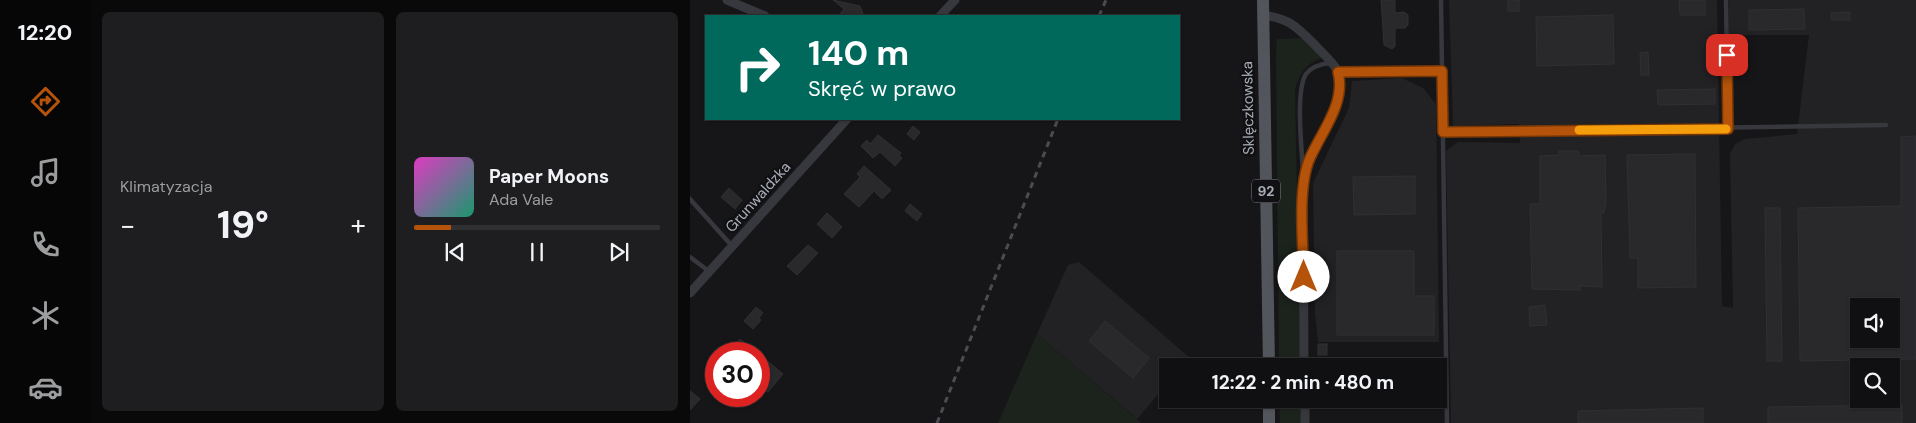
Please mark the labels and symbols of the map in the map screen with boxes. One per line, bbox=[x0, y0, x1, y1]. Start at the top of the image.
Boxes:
pin bbox=[1706, 34, 1748, 76]
street label: Sklęczkowska bbox=[1237, 61, 1259, 155]
street label: Grunwaldzka bbox=[721, 157, 795, 237]
road number: 92 bbox=[1252, 180, 1280, 202]
position arrow bbox=[1277, 250, 1329, 302]
speed limit sign: 30 bbox=[705, 342, 770, 407]

